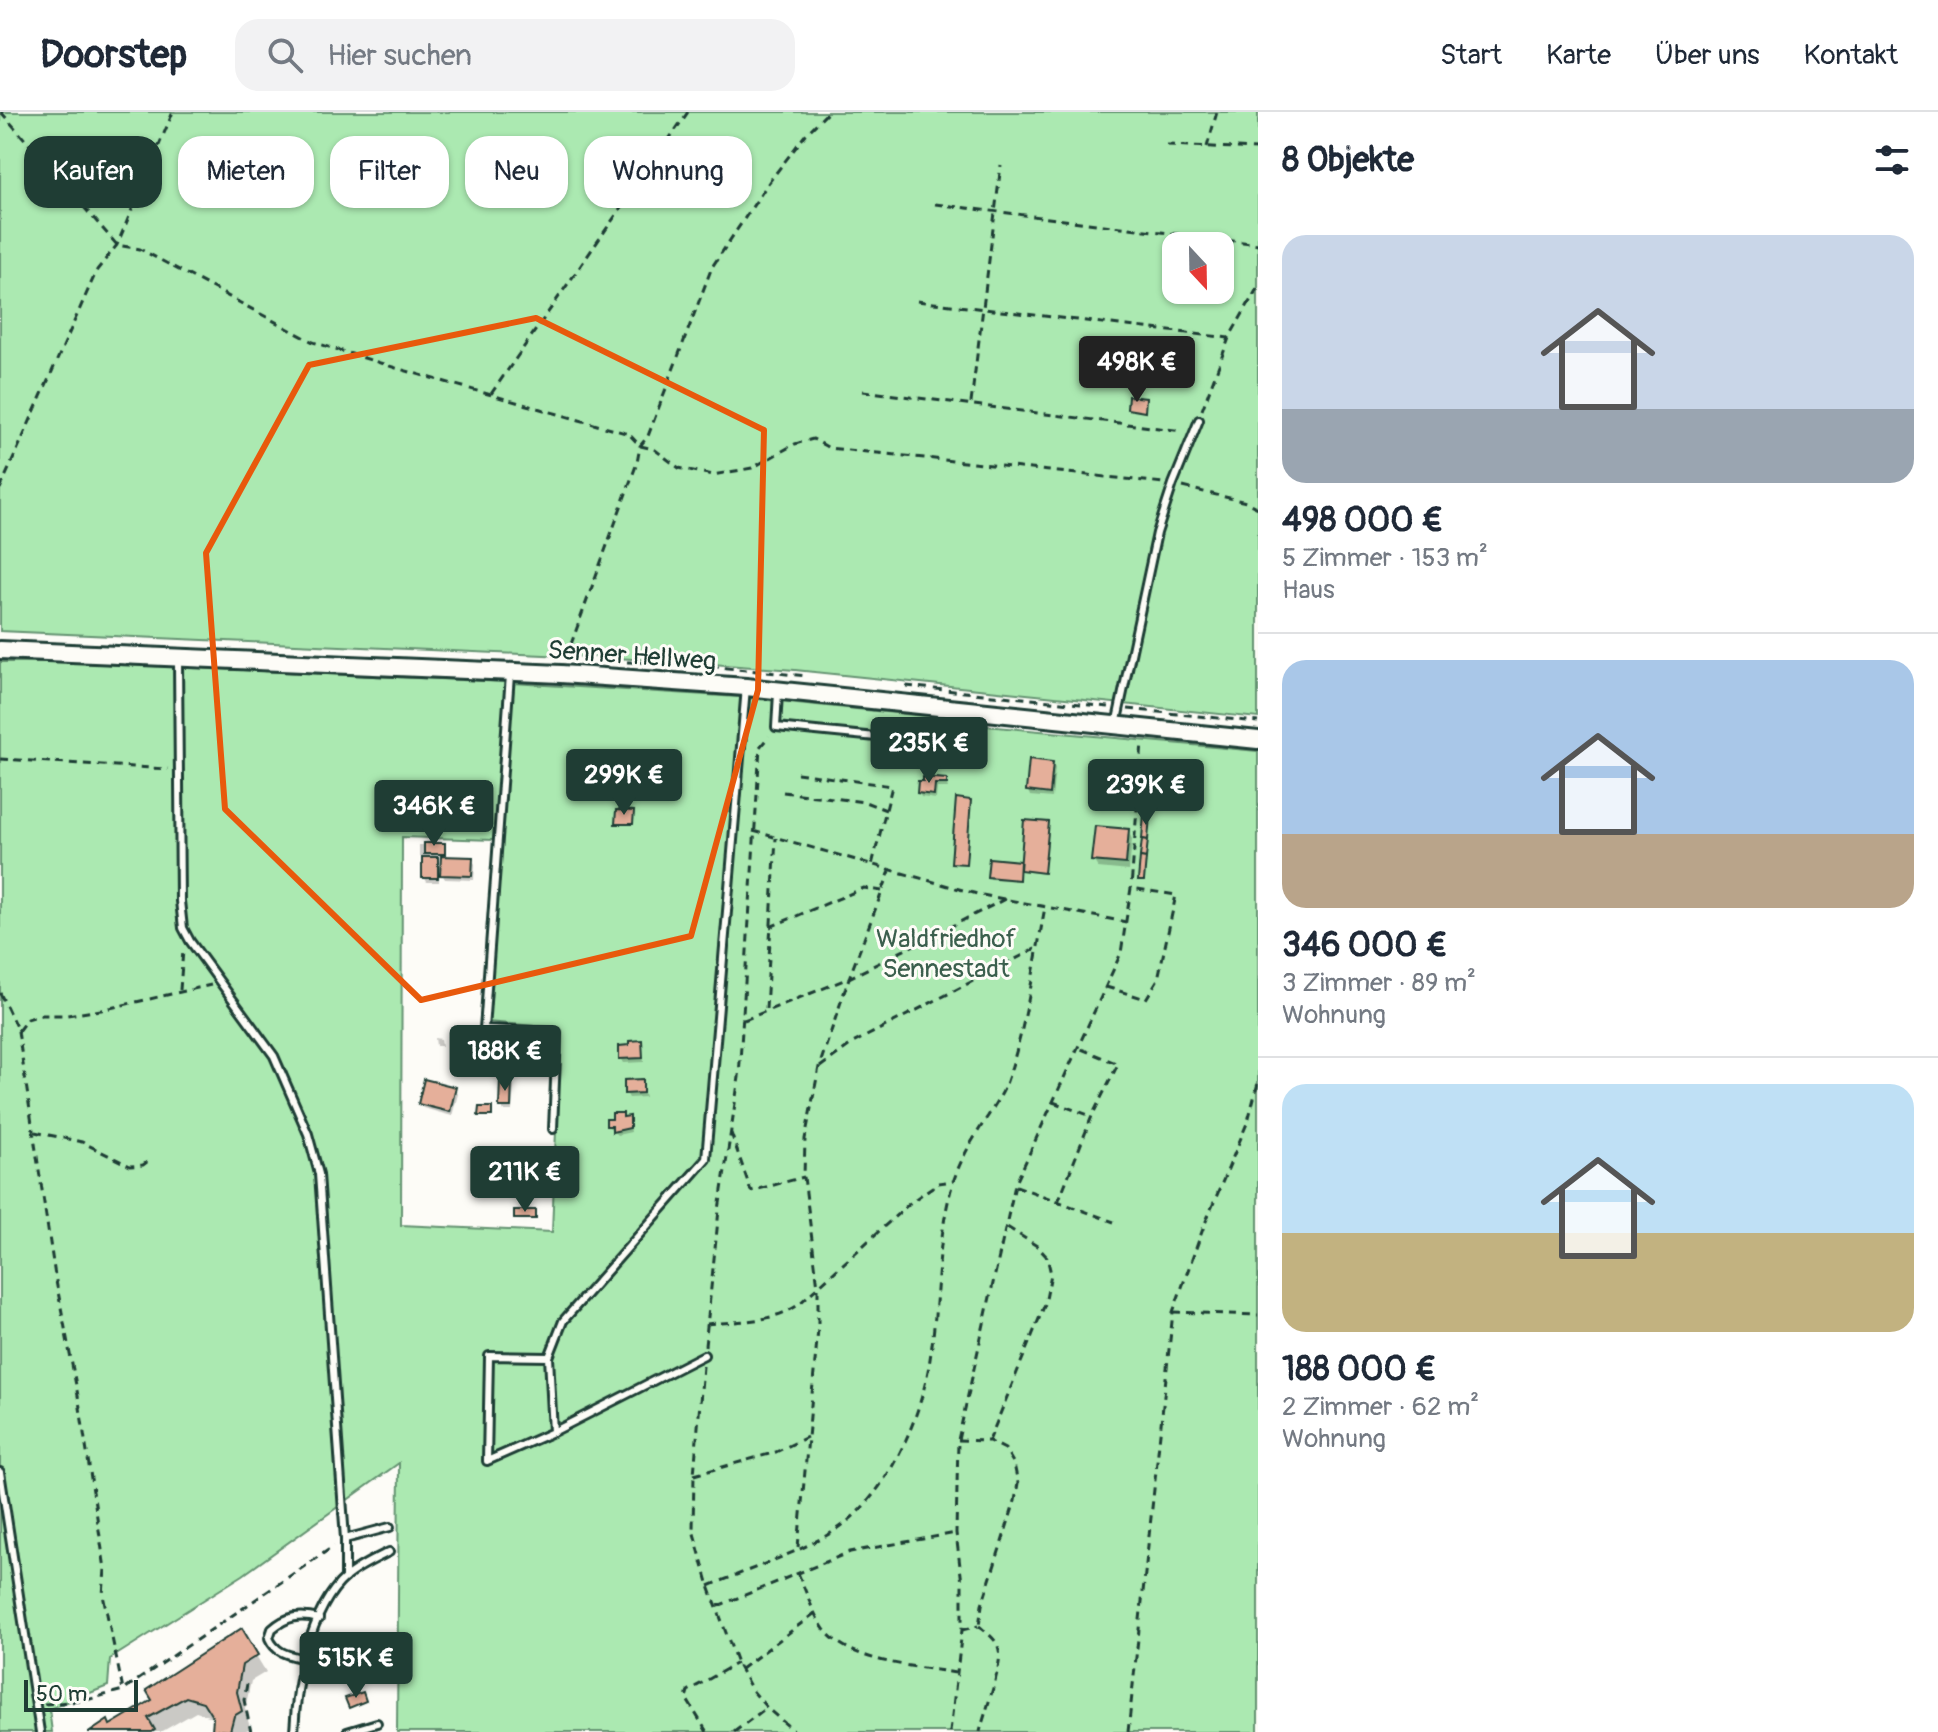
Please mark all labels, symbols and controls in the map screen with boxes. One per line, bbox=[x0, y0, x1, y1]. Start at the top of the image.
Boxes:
search box bbox=[235, 19, 795, 91]
text: Doorstep bbox=[40, 31, 187, 79]
icon: search bbox=[263, 33, 307, 77]
text: Hier suchen bbox=[327, 37, 472, 74]
text: Start bbox=[1440, 38, 1502, 73]
text: Karte bbox=[1546, 38, 1611, 73]
text: Über uns bbox=[1655, 38, 1760, 73]
text: Kontakt bbox=[1804, 38, 1898, 73]
chip: Kaufen bbox=[24, 136, 162, 208]
chip: Mieten bbox=[178, 136, 314, 208]
chip: Filter bbox=[330, 136, 449, 208]
chip: Neu bbox=[465, 136, 568, 208]
chip: Wohnung bbox=[584, 136, 752, 208]
icon: filters bbox=[1870, 138, 1914, 182]
text: 8 Objekte bbox=[1282, 139, 1414, 182]
north arrow bbox=[1162, 232, 1234, 304]
map controls bbox=[1162, 232, 1234, 304]
icon: home bbox=[1526, 287, 1670, 431]
pin: 498K € bbox=[1072, 336, 1202, 404]
text: 498K € bbox=[1097, 346, 1177, 378]
text: 498 000 € bbox=[1282, 499, 1443, 542]
text: 5 Zimmer · 153 m² bbox=[1282, 542, 1488, 574]
text: Haus bbox=[1282, 574, 1335, 606]
street label: Senner Hellweg bbox=[547, 634, 717, 678]
icon: home bbox=[1526, 712, 1670, 856]
pin: 235K € bbox=[864, 717, 994, 785]
text: 235K € bbox=[889, 727, 969, 759]
pin: 299K € bbox=[559, 749, 689, 817]
text: 299K € bbox=[584, 759, 664, 791]
pin: 239K € bbox=[1081, 759, 1211, 827]
text: 239K € bbox=[1106, 769, 1186, 801]
pin: 346K € bbox=[369, 780, 499, 848]
text: 346K € bbox=[392, 790, 476, 822]
park label: Waldfriedhof Sennestadt bbox=[876, 923, 1016, 985]
text: 346 000 € bbox=[1282, 924, 1447, 967]
text: 3 Zimmer · 89 m² bbox=[1282, 967, 1476, 999]
text: Wohnung bbox=[1282, 999, 1386, 1031]
pin: 188K € bbox=[440, 1025, 570, 1093]
text: 188K € bbox=[468, 1035, 542, 1067]
icon: home bbox=[1526, 1136, 1670, 1280]
pin: 211K € bbox=[460, 1146, 590, 1214]
text: 211K € bbox=[488, 1156, 562, 1188]
text: 188 000 € bbox=[1282, 1348, 1436, 1391]
text: 2 Zimmer · 62 m² bbox=[1282, 1391, 1479, 1423]
text: Wohnung bbox=[1282, 1423, 1386, 1455]
pin: 515K € bbox=[291, 1632, 421, 1700]
text: 515K € bbox=[318, 1642, 394, 1674]
scale bar bbox=[24, 1676, 138, 1712]
text: 50 m bbox=[36, 1680, 87, 1708]

